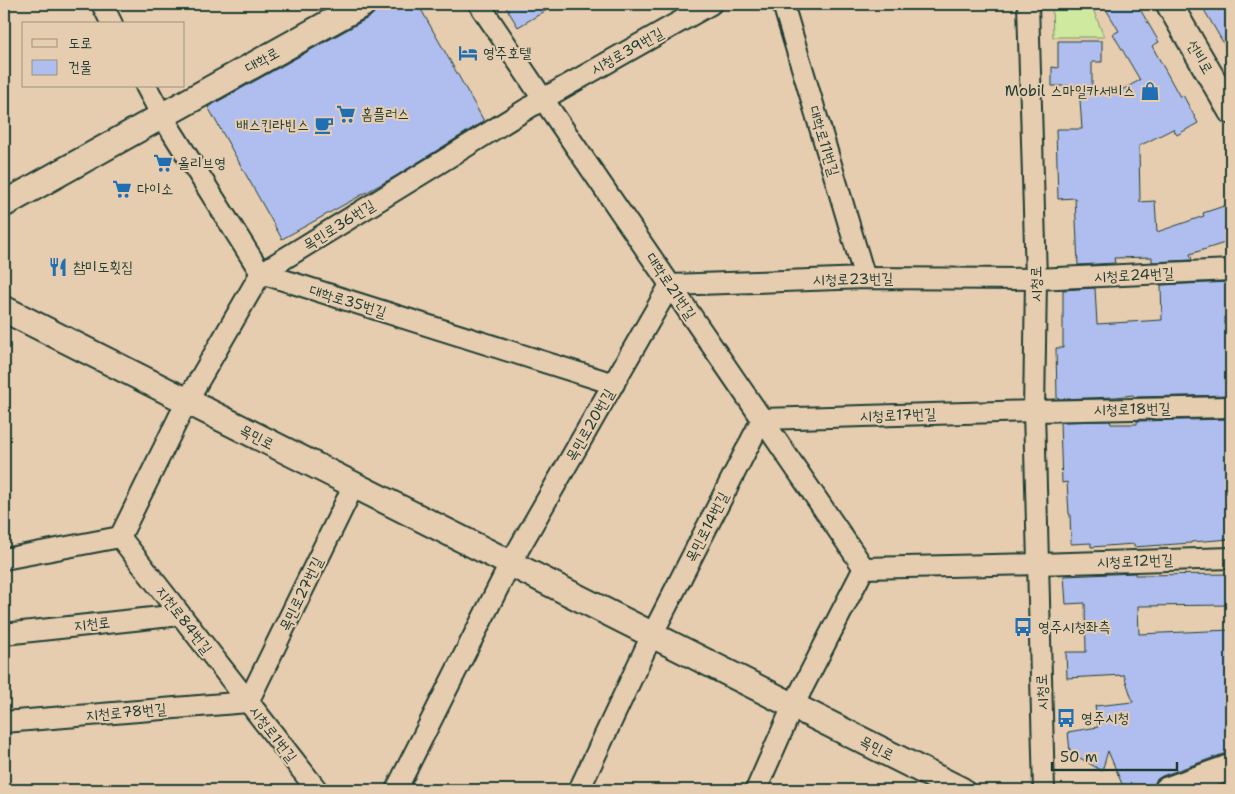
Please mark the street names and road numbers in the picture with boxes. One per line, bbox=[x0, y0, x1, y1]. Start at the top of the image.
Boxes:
street label: 시청로39번길 bbox=[587, 23, 667, 79]
street label: 선비로 bbox=[1182, 36, 1218, 78]
street label: 대학로 bbox=[241, 42, 283, 78]
street label: 대학로11번길 bbox=[804, 103, 844, 179]
street label: 목민로36번길 bbox=[299, 195, 379, 255]
street label: 대학로21번길 bbox=[641, 249, 701, 323]
street label: 시청로24번길 bbox=[1093, 263, 1175, 287]
street label: 시청로 bbox=[1026, 266, 1046, 302]
street label: 시청로23번길 bbox=[813, 268, 893, 290]
street label: 대학로35번길 bbox=[307, 280, 389, 322]
street label: 목민로20번길 bbox=[561, 385, 619, 465]
street label: 시청로18번길 bbox=[1093, 398, 1171, 420]
street label: 시청로17번길 bbox=[860, 404, 936, 426]
street label: 목민로 bbox=[236, 420, 278, 454]
street label: 목민로14번길 bbox=[681, 488, 733, 566]
street label: 시청로12번길 bbox=[1096, 550, 1174, 572]
street label: 목민로27번길 bbox=[274, 554, 328, 634]
street label: 지천로84번길 bbox=[151, 582, 217, 658]
street label: 지천로 bbox=[73, 612, 111, 636]
street label: 시청로 bbox=[1031, 674, 1053, 710]
street label: 지천로78번길 bbox=[85, 699, 167, 725]
street label: 시청로1번길 bbox=[245, 702, 301, 766]
street label: 목민로 bbox=[856, 731, 898, 765]

